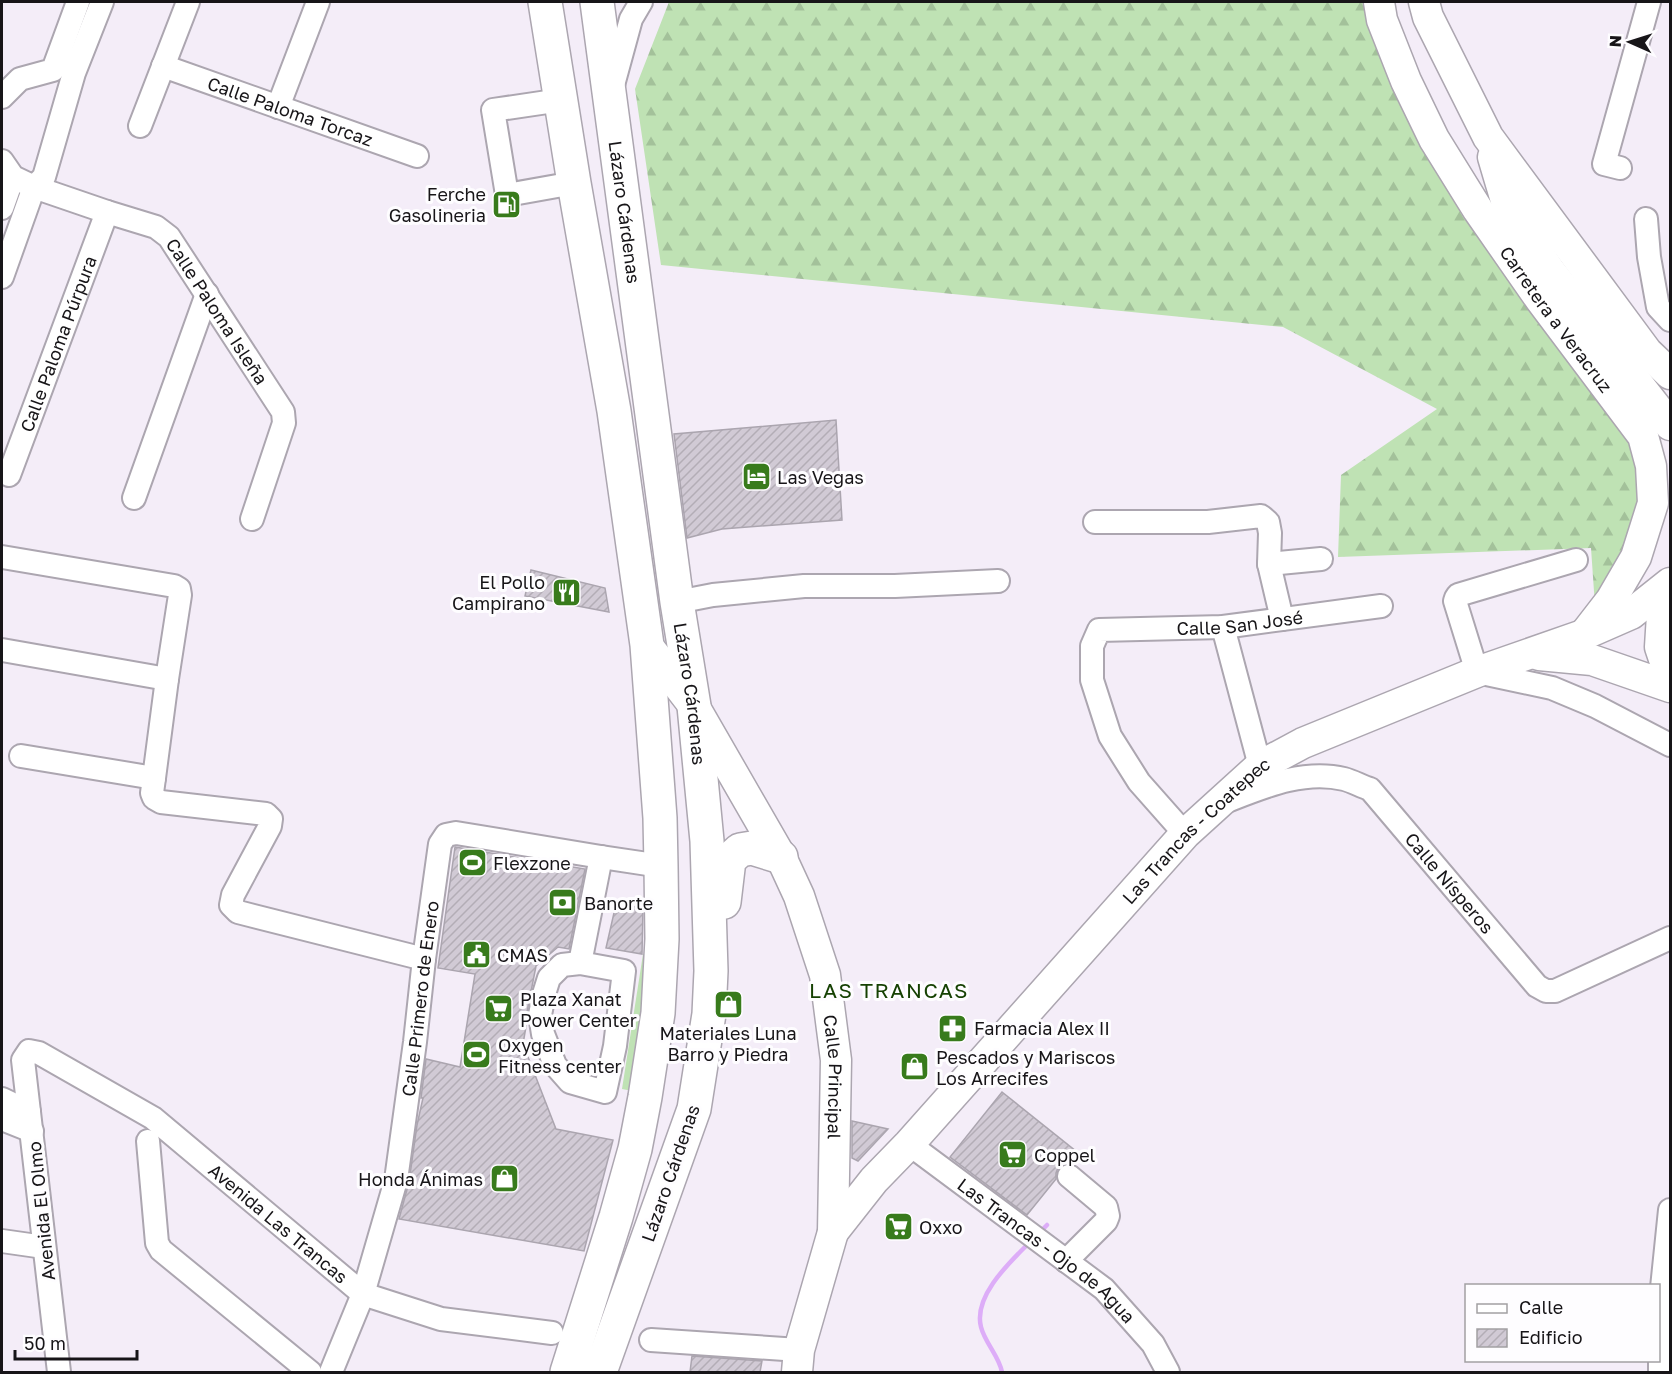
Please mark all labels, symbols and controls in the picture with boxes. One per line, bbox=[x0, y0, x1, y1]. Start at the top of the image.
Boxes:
north arrow bbox=[1600, 12, 1660, 72]
text: N bbox=[1605, 35, 1625, 48]
street label: Calle Paloma Torcaz bbox=[205, 72, 376, 150]
street label: Lázaro Cárdenas bbox=[605, 139, 645, 285]
place label: Ferche Gasolineria bbox=[389, 183, 486, 226]
fuel station icon: Ferche Gasolineria bbox=[491, 188, 523, 220]
street label: Calle Paloma Isleña bbox=[162, 234, 273, 388]
street label: Carretera a Veracruz bbox=[1495, 242, 1617, 397]
street label: Calle Paloma Púrpura bbox=[15, 253, 101, 435]
hotel icon: Las Vegas bbox=[740, 461, 772, 493]
place label: Las Vegas bbox=[777, 466, 864, 488]
place label: El Pollo Campirano bbox=[452, 571, 545, 614]
restaurant icon: El Pollo Campirano bbox=[550, 576, 582, 608]
street label: Calle San José bbox=[1176, 606, 1304, 639]
street label: Lázaro Cárdenas bbox=[670, 621, 711, 766]
street label: Las Trancas - Coatepec bbox=[1117, 752, 1273, 908]
street label: Calle Nísperos bbox=[1401, 828, 1499, 938]
sports icon: Flexzone bbox=[456, 847, 488, 879]
place label: Flexzone bbox=[493, 852, 571, 874]
bank icon: Banorte bbox=[547, 887, 579, 919]
place label: Banorte bbox=[584, 892, 653, 914]
street label: Calle Primero de Enero bbox=[397, 899, 443, 1098]
public building icon: CMAS bbox=[460, 939, 492, 971]
place label: CMAS bbox=[497, 944, 548, 966]
district label: LAS TRANCAS bbox=[809, 977, 969, 1003]
place label: Plaza Xanat Power Center bbox=[520, 988, 637, 1031]
shop icon: Materiales Luna Barro y Piedra bbox=[712, 988, 744, 1020]
supermarket icon: Plaza Xanat Power Center bbox=[483, 993, 515, 1025]
pharmacy icon: Farmacia Alex II bbox=[937, 1012, 969, 1044]
street label: Calle Principal bbox=[819, 1013, 847, 1140]
place label: Farmacia Alex II bbox=[974, 1017, 1110, 1039]
place label: Materiales Luna Barro y Piedra bbox=[659, 1022, 797, 1065]
place label: Oxygen Fitness center bbox=[498, 1034, 622, 1077]
sports icon: Oxygen Fitness center bbox=[461, 1039, 493, 1071]
place label: Pescados y Mariscos Los Arrecifes bbox=[936, 1046, 1115, 1089]
shop icon: Pescados y Mariscos Los Arrecifes bbox=[899, 1051, 931, 1083]
street label: Lázaro Cárdenas bbox=[636, 1102, 704, 1244]
supermarket icon: Coppel bbox=[997, 1139, 1029, 1171]
street label: Avenida El Olmo bbox=[23, 1140, 59, 1282]
place label: Coppel bbox=[1034, 1144, 1096, 1166]
street label: Avenida Las Trancas bbox=[204, 1159, 352, 1288]
shop icon: Honda Ánimas bbox=[488, 1163, 520, 1195]
place label: Honda Ánimas bbox=[358, 1168, 483, 1190]
street label: Las Trancas - Ojo de Agua bbox=[953, 1173, 1140, 1327]
supermarket icon: Oxxo bbox=[882, 1211, 914, 1243]
place label: Oxxo bbox=[919, 1216, 963, 1238]
legend bbox=[1465, 1284, 1660, 1362]
text: Calle bbox=[1519, 1296, 1563, 1318]
scale bar bbox=[15, 1323, 136, 1361]
text: Edificio bbox=[1519, 1326, 1583, 1348]
text: 50 m bbox=[24, 1332, 66, 1354]

